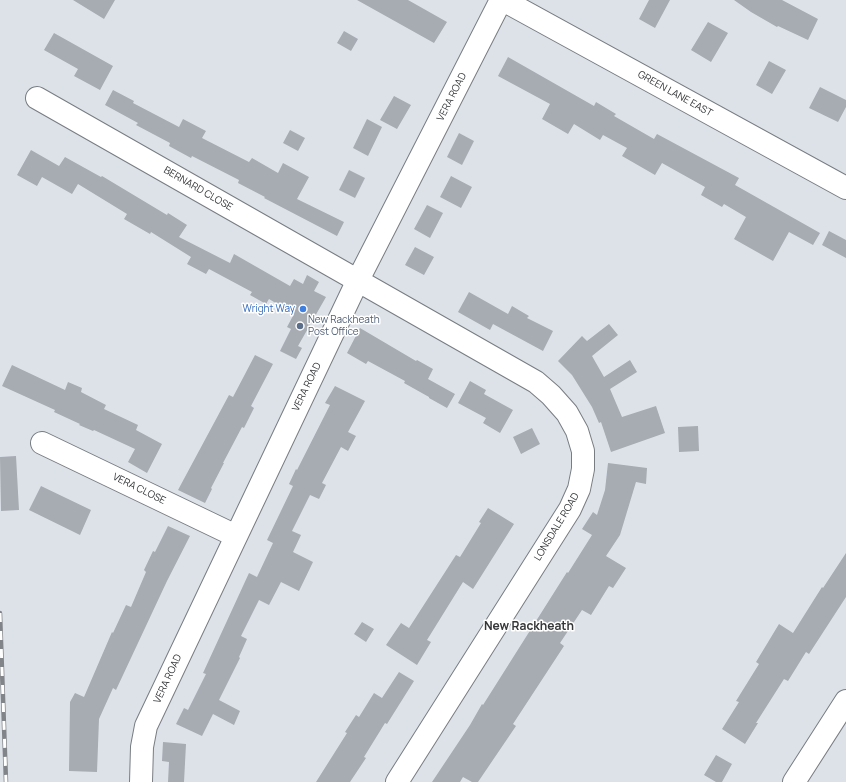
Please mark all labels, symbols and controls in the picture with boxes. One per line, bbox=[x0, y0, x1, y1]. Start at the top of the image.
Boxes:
street label: GREEN LANE EAST bbox=[636, 68, 714, 120]
street label: VERA ROAD bbox=[435, 71, 469, 123]
street label: BERNARD CLOSE bbox=[161, 164, 235, 214]
place label: Wright Way bbox=[242, 303, 295, 315]
marker: Wright Way bbox=[298, 304, 308, 314]
place label: New Rackheath Post Office bbox=[308, 314, 380, 338]
marker: New Rackheath Post Office bbox=[295, 321, 305, 331]
street label: VERA ROAD bbox=[290, 361, 324, 413]
street label: VERA CLOSE bbox=[111, 471, 167, 507]
street label: LONSDALE ROAD bbox=[532, 491, 582, 563]
district label: New Rackheath bbox=[484, 620, 574, 634]
street label: VERA ROAD bbox=[151, 653, 185, 705]

